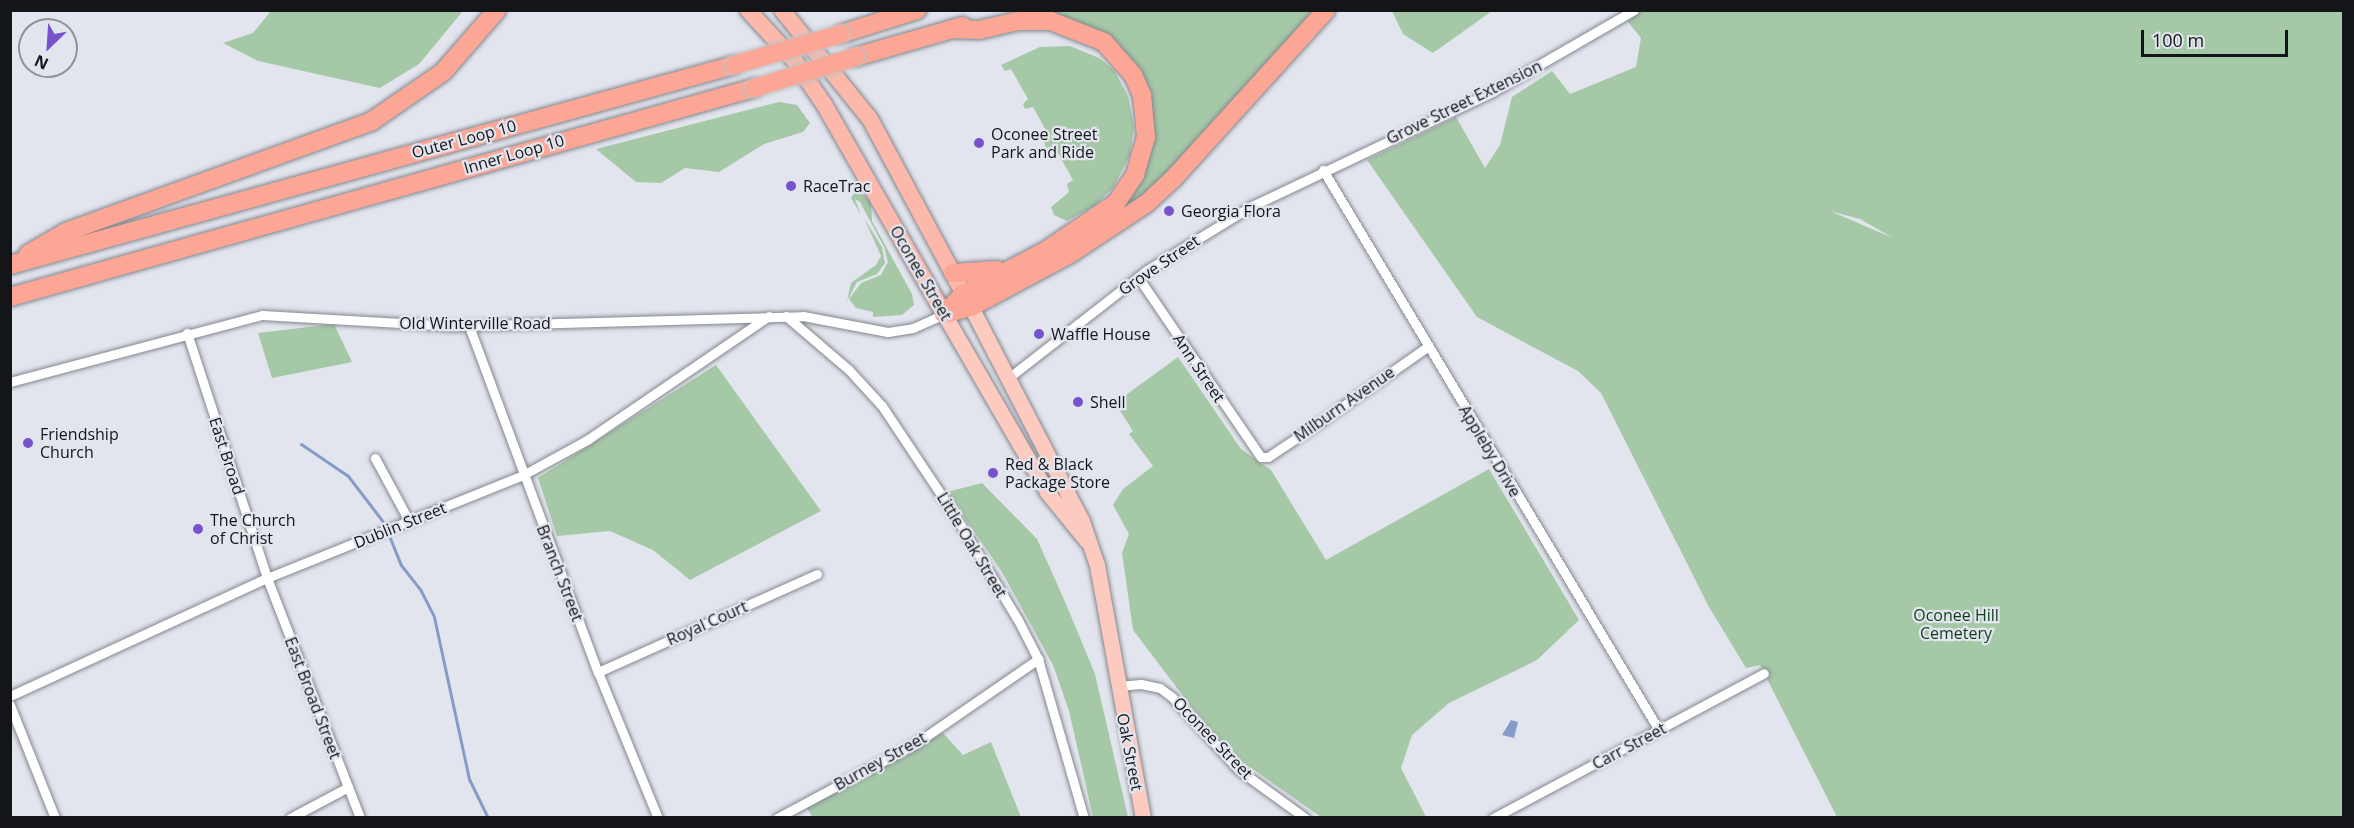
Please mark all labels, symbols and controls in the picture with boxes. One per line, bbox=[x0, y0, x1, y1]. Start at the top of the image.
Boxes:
north arrow bbox=[18, 18, 78, 78]
scale bar bbox=[2144, 18, 2291, 56]
text: 100 m bbox=[2152, 28, 2204, 52]
text: N bbox=[31, 50, 52, 75]
street label: Grove Street Extension bbox=[1383, 56, 1545, 148]
street label: Outer Loop 10 bbox=[410, 116, 518, 162]
place label: Oconee Street Park and Ride bbox=[991, 124, 1097, 162]
street label: Inner Loop 10 bbox=[462, 130, 566, 178]
marker: Oconee Street Park and Ride bbox=[972, 136, 986, 150]
place label: RaceTrac bbox=[803, 176, 870, 196]
marker: RaceTrac bbox=[784, 179, 798, 193]
place label: Georgia Flora bbox=[1181, 201, 1281, 221]
marker: Georgia Flora bbox=[1162, 204, 1176, 218]
street label: Oconee Street bbox=[886, 222, 956, 324]
street label: Grove Street bbox=[1115, 231, 1203, 299]
street label: Old Winterville Road bbox=[399, 313, 551, 333]
place label: Waffle House bbox=[1051, 324, 1150, 344]
marker: Waffle House bbox=[1032, 327, 1046, 341]
street label: Ann Street bbox=[1169, 330, 1229, 406]
street label: Milburn Avenue bbox=[1290, 362, 1398, 446]
place label: Shell bbox=[1090, 392, 1126, 412]
marker: Shell bbox=[1071, 395, 1085, 409]
street label: Appleby Drive bbox=[1455, 402, 1525, 500]
street label: East Broad bbox=[205, 415, 249, 497]
place label: Friendship Church bbox=[40, 424, 119, 462]
marker: Friendship Church bbox=[21, 436, 35, 450]
place label: Red & Black Package Store bbox=[1005, 454, 1110, 492]
marker: Red & Black Package Store bbox=[986, 466, 1000, 480]
street label: Little Oak Street bbox=[933, 489, 1011, 601]
street label: Dublin Street bbox=[351, 498, 449, 552]
place label: The Church of Christ bbox=[210, 510, 295, 548]
marker: The Church of Christ bbox=[191, 522, 205, 536]
street label: Branch Street bbox=[533, 522, 587, 624]
street label: Royal Court bbox=[664, 597, 750, 649]
park label: Oconee Hill Cemetery bbox=[1913, 605, 1999, 643]
street label: East Broad Street bbox=[281, 634, 345, 762]
street label: Oconee Street bbox=[1169, 693, 1257, 783]
street label: Oak Street bbox=[1113, 712, 1147, 792]
street label: Carr Street bbox=[1589, 719, 1669, 773]
street label: Burney Street bbox=[831, 728, 929, 794]

